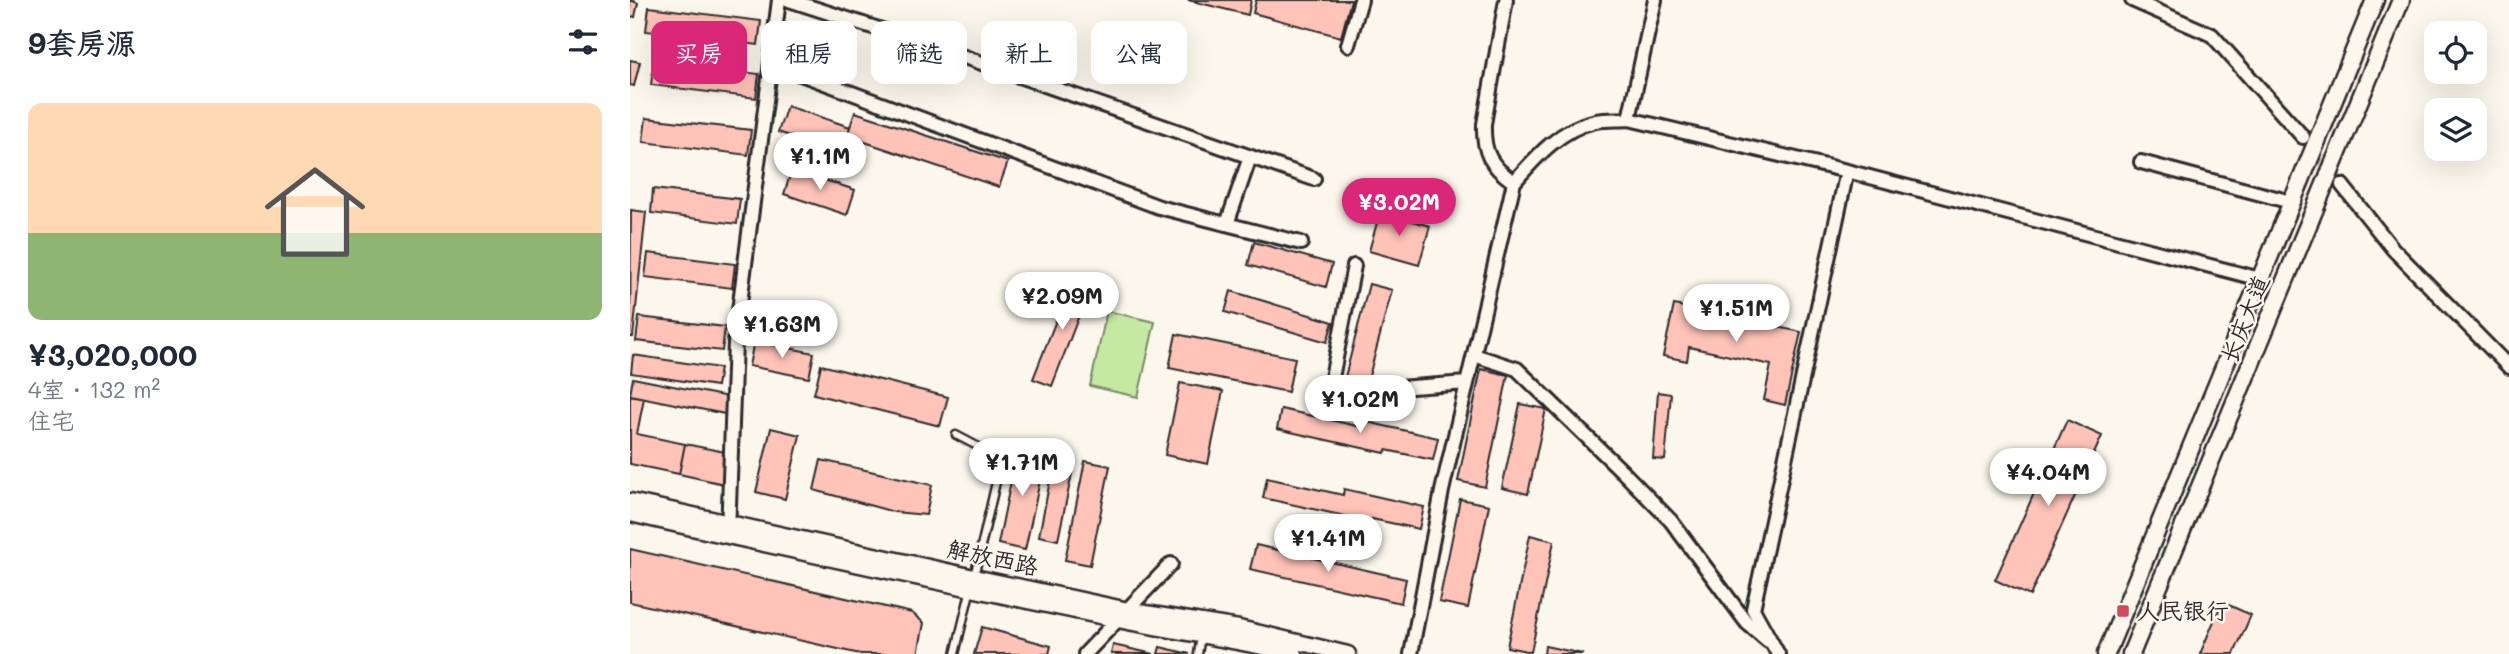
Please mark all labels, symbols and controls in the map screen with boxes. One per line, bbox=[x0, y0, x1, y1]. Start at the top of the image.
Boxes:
chip: 买房 bbox=[651, 21, 747, 84]
chip: 租房 bbox=[761, 21, 857, 84]
chip: 筛选 bbox=[871, 21, 967, 84]
chip: 新上 bbox=[981, 21, 1077, 84]
chip: 公寓 bbox=[1091, 21, 1187, 84]
map controls bbox=[2424, 21, 2487, 161]
button: locate bbox=[2424, 21, 2487, 84]
text: 9套房源 bbox=[28, 22, 136, 62]
icon: filters bbox=[564, 23, 602, 61]
button: layers bbox=[2424, 98, 2487, 161]
pin: ¥1.1M bbox=[771, 132, 869, 192]
text: ¥1.1M bbox=[789, 140, 851, 170]
icon: home bbox=[252, 149, 378, 275]
pin: ¥3.02M bbox=[1342, 178, 1456, 238]
text: ¥3.02M bbox=[1358, 186, 1440, 216]
street label: 长庆大道 bbox=[2213, 270, 2275, 367]
pin: ¥2.09M bbox=[1005, 272, 1119, 332]
text: ¥2.09M bbox=[1021, 280, 1103, 310]
pin: ¥1.51M bbox=[1679, 284, 1793, 344]
text: ¥1.51M bbox=[1699, 292, 1773, 322]
pin: ¥1.63M bbox=[725, 300, 839, 360]
text: ¥1.63M bbox=[743, 308, 821, 338]
text: ¥3,020,000 bbox=[28, 334, 197, 374]
text: 4室 · 132 m² bbox=[28, 374, 160, 404]
pin: ¥1.02M bbox=[1303, 376, 1417, 435]
text: ¥1.02M bbox=[1321, 383, 1399, 413]
text: 住宅 bbox=[28, 405, 74, 435]
pin: ¥1.71M bbox=[965, 438, 1079, 498]
text: ¥1.71M bbox=[985, 446, 1059, 476]
pin: ¥4.04M bbox=[1991, 448, 2105, 508]
text: ¥4.04M bbox=[2006, 456, 2090, 486]
pin: ¥1.41M bbox=[1271, 514, 1385, 574]
text: ¥1.41M bbox=[1290, 522, 1366, 552]
street label: 解放西路 bbox=[945, 533, 1041, 581]
place label: 人民银行 bbox=[2137, 595, 2229, 625]
marker: 人民银行 bbox=[2115, 603, 2131, 619]

